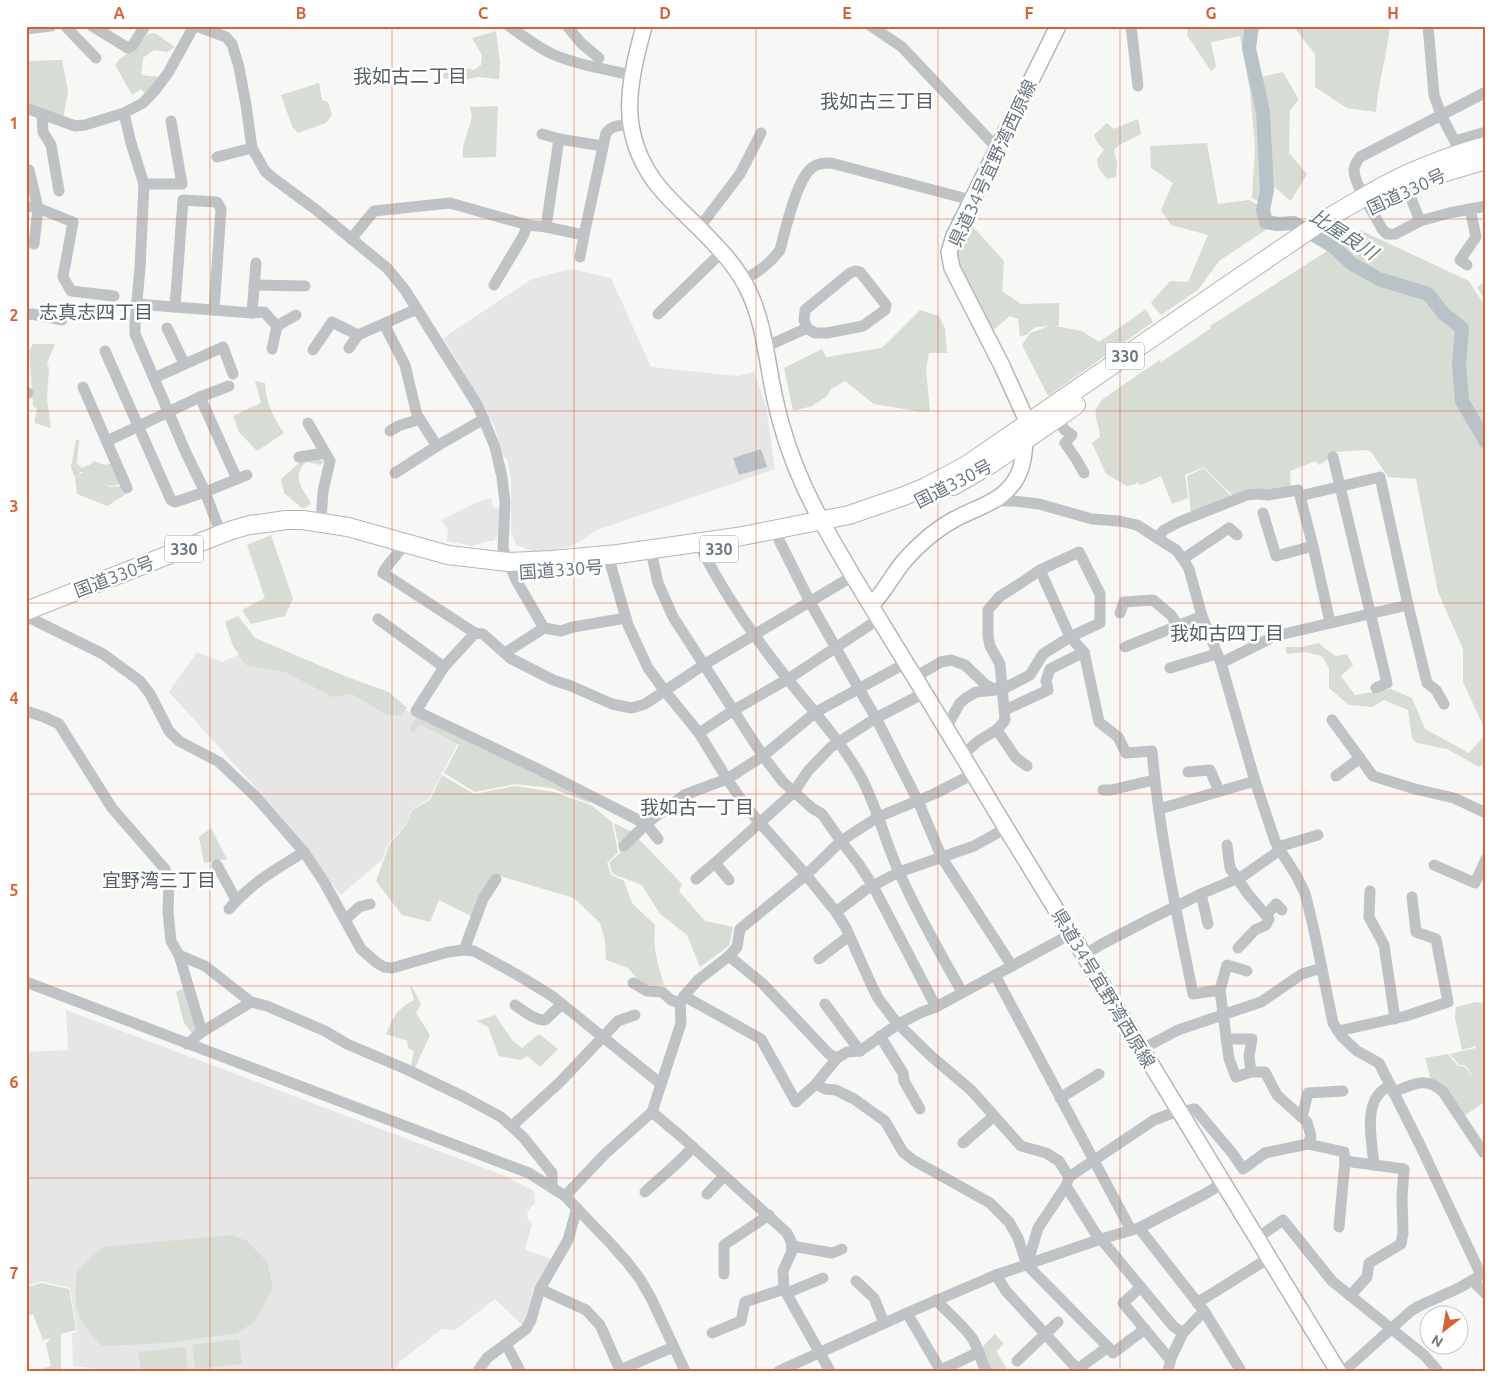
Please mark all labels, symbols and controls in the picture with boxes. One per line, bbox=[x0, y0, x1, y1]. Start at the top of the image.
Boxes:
text: A bbox=[113, 4, 125, 22]
text: B bbox=[296, 4, 306, 22]
text: C bbox=[478, 4, 488, 22]
text: D bbox=[659, 4, 671, 22]
text: E bbox=[842, 4, 852, 22]
text: F bbox=[1025, 4, 1034, 22]
text: G bbox=[1205, 4, 1217, 22]
text: H bbox=[1387, 4, 1399, 22]
district label: 我如古二丁目 bbox=[353, 65, 467, 87]
street label: 県道34号宜野湾西原線 bbox=[944, 76, 1040, 250]
district label: 我如古三丁目 bbox=[820, 90, 934, 112]
text: 1 bbox=[9, 114, 19, 132]
street label: 国道330号 bbox=[1363, 164, 1449, 218]
water label: 比屋良川 bbox=[1306, 204, 1384, 265]
district label: 志真志四丁目 bbox=[39, 301, 153, 323]
text: 2 bbox=[9, 306, 19, 324]
road number: 330 bbox=[1106, 342, 1144, 370]
street label: 国道330号 bbox=[911, 455, 995, 511]
text: 3 bbox=[9, 497, 19, 515]
road number: 330 bbox=[165, 536, 203, 562]
road number: 330 bbox=[700, 536, 738, 562]
street label: 国道330号 bbox=[71, 552, 157, 600]
street label: 国道330号 bbox=[518, 556, 604, 582]
district label: 我如古四丁目 bbox=[1170, 622, 1284, 644]
text: 4 bbox=[9, 689, 19, 707]
district label: 我如古一丁目 bbox=[640, 796, 754, 818]
district label: 宜野湾三丁目 bbox=[102, 869, 216, 891]
text: 5 bbox=[9, 881, 19, 899]
street label: 県道34号宜野湾西原線 bbox=[1048, 905, 1160, 1071]
text: 6 bbox=[9, 1073, 19, 1091]
text: 7 bbox=[9, 1264, 19, 1282]
north arrow bbox=[1420, 1304, 1470, 1354]
text: N bbox=[1429, 1332, 1446, 1351]

